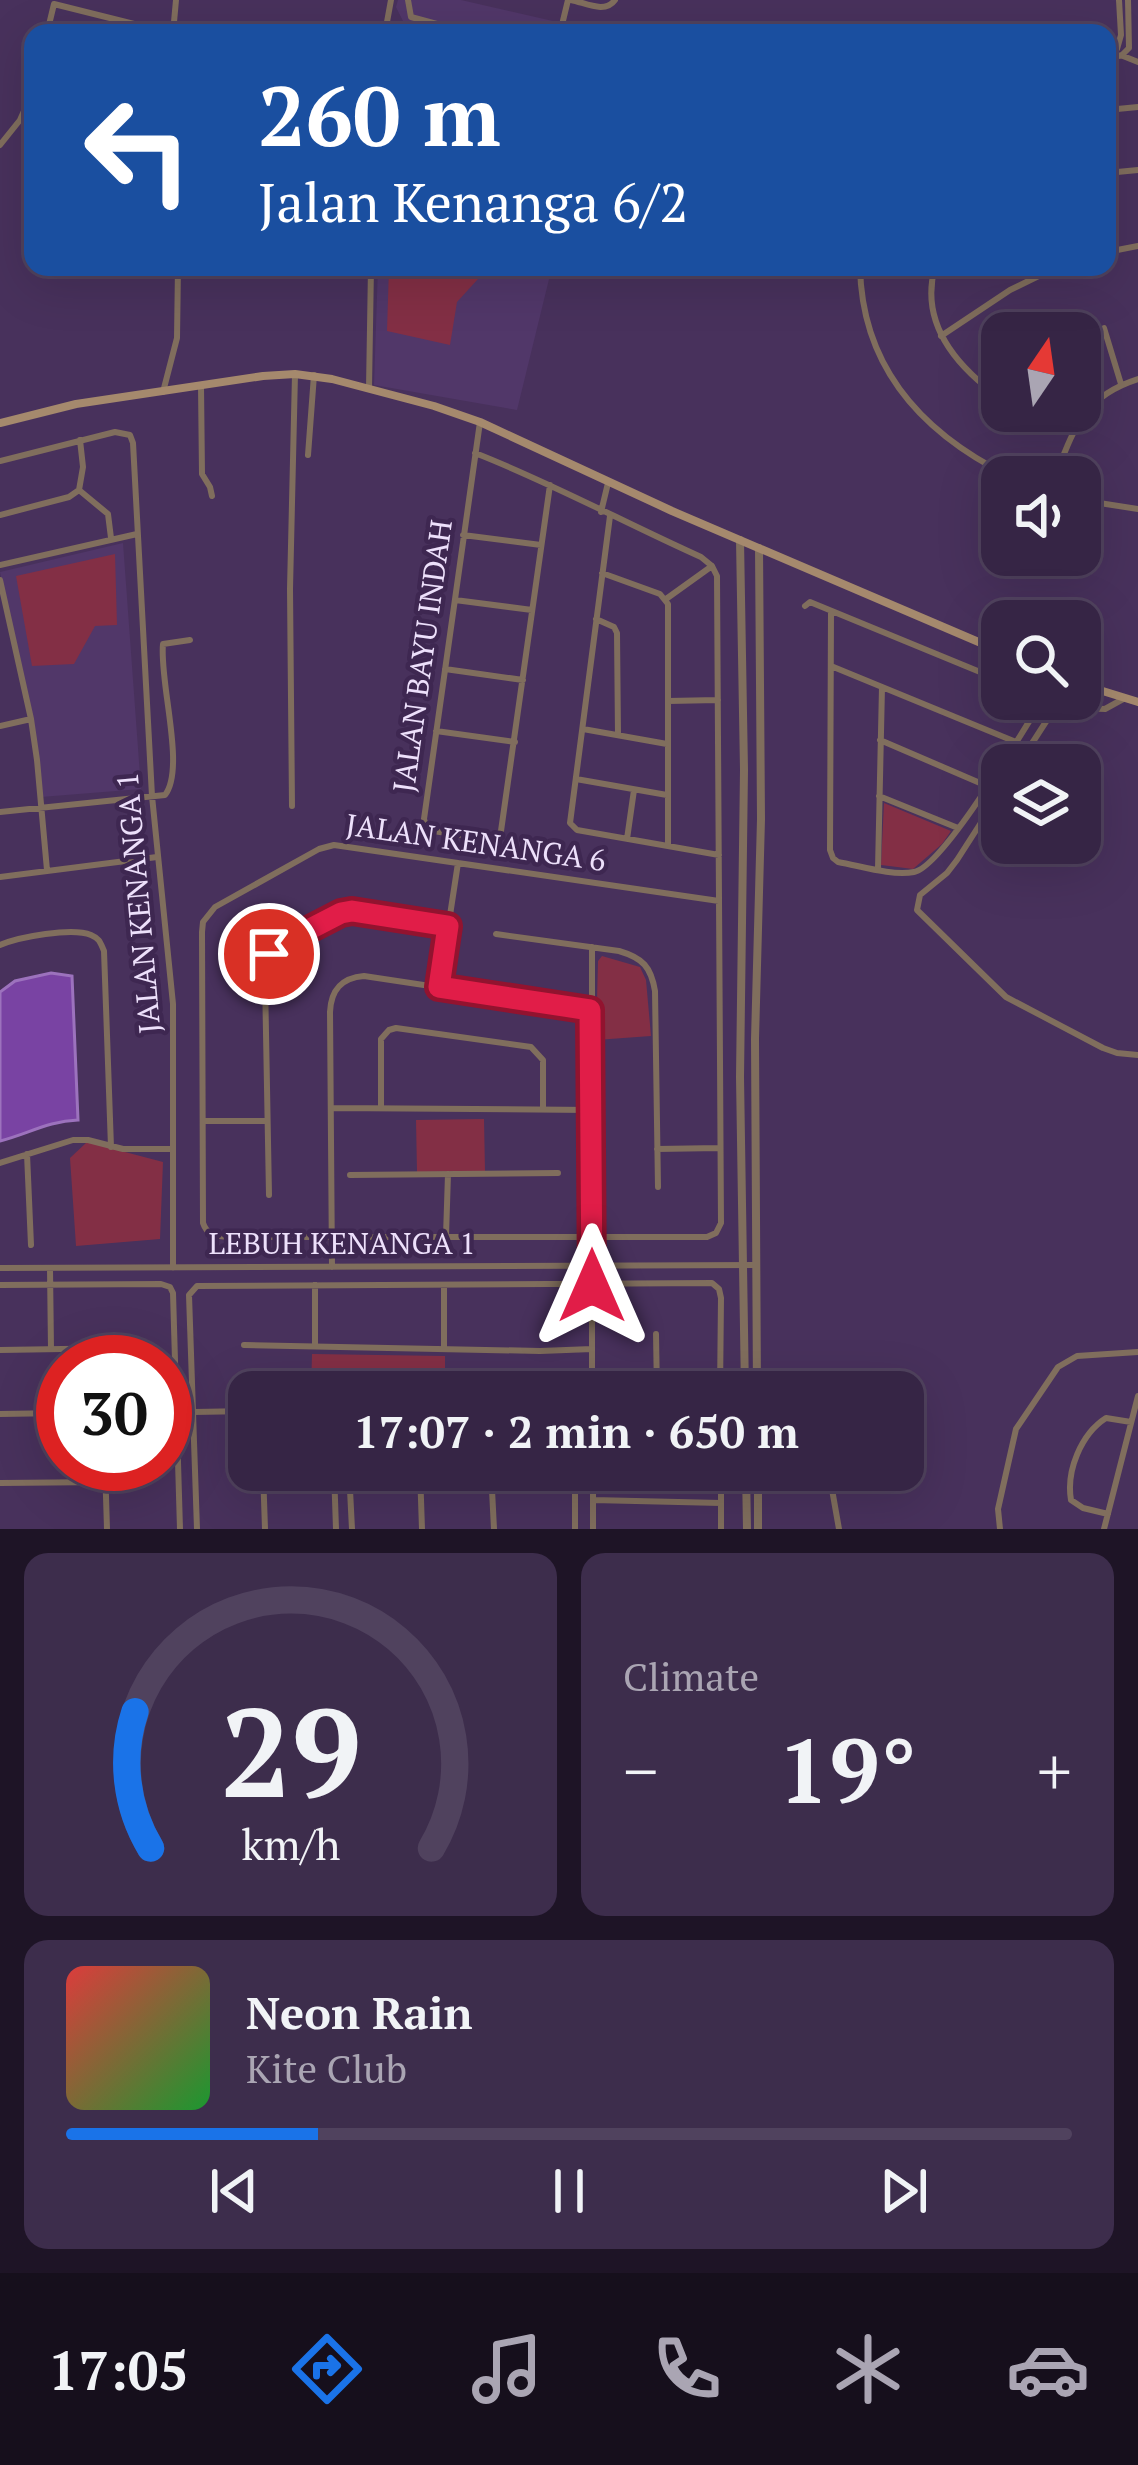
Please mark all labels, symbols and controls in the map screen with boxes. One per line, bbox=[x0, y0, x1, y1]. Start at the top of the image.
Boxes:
text: 260 m bbox=[258, 59, 501, 170]
icon: left bbox=[60, 72, 216, 228]
text: Jalan Kenanga 6/2 bbox=[258, 166, 688, 237]
north arrow bbox=[981, 312, 1101, 432]
map controls bbox=[981, 312, 1101, 864]
button: sound bbox=[981, 456, 1101, 576]
street label: JALAN BAYU INDAH bbox=[383, 517, 461, 795]
button: search bbox=[981, 600, 1101, 720]
button: layers bbox=[981, 744, 1101, 864]
street label: JALAN KENANGA 1 bbox=[107, 771, 169, 1035]
street label: JALAN KENANGA 6 bbox=[343, 804, 609, 880]
pin bbox=[218, 903, 320, 1005]
icon: arrive bbox=[236, 921, 302, 987]
street label: LEBUH KENANGA 1 bbox=[209, 1223, 475, 1263]
position arrow bbox=[529, 1223, 655, 1349]
speed limit sign: 30 bbox=[36, 1335, 192, 1491]
text: 17:07 · 2 min · 650 m bbox=[353, 1401, 799, 1461]
text: Climate bbox=[623, 1650, 759, 1702]
text: 29 bbox=[220, 1667, 361, 1833]
text: 19° bbox=[778, 1709, 917, 1829]
text: − bbox=[623, 1726, 658, 1814]
text: + bbox=[1037, 1726, 1072, 1814]
text: km/h bbox=[241, 1814, 340, 1871]
text: Neon Rain bbox=[246, 1982, 473, 2042]
text: Kite Club bbox=[246, 2042, 407, 2094]
icon: previous bbox=[201, 2158, 267, 2224]
icon: pause bbox=[536, 2158, 602, 2224]
icon: next bbox=[871, 2158, 937, 2224]
icon: directions bbox=[285, 2327, 369, 2411]
icon: music bbox=[465, 2327, 549, 2411]
icon: phone bbox=[645, 2327, 729, 2411]
icon: climate bbox=[826, 2327, 910, 2411]
icon: car bbox=[1006, 2327, 1090, 2411]
text: 17:05 bbox=[48, 2334, 189, 2405]

